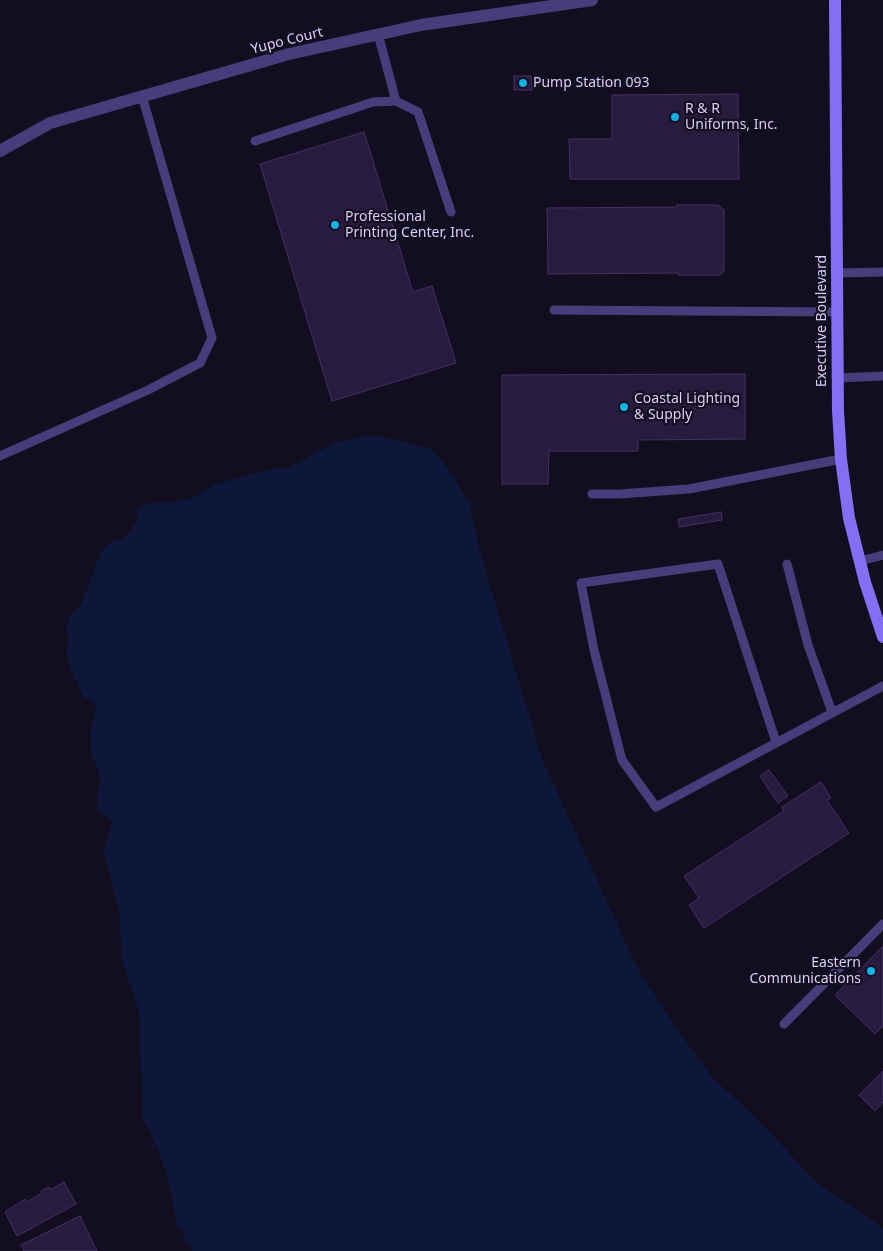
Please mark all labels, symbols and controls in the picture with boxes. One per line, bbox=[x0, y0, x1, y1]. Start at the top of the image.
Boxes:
street label: Yupo Court bbox=[249, 24, 325, 58]
place label: Pump Station 093 bbox=[533, 75, 650, 91]
marker: Pump Station 093 bbox=[517, 77, 529, 89]
place label: R & R Uniforms, Inc. bbox=[685, 101, 778, 134]
marker: R & R Uniforms, Inc. bbox=[669, 111, 681, 123]
place label: Professional Printing Center, Inc. bbox=[345, 209, 474, 242]
marker: Professional Printing Center, Inc. bbox=[329, 219, 341, 231]
street label: Executive Boulevard bbox=[814, 255, 830, 387]
place label: Coastal Lighting & Supply bbox=[634, 391, 740, 424]
marker: Coastal Lighting & Supply bbox=[618, 401, 630, 413]
place label: Eastern Communications bbox=[750, 955, 861, 988]
marker: Eastern Communications bbox=[865, 965, 877, 977]

